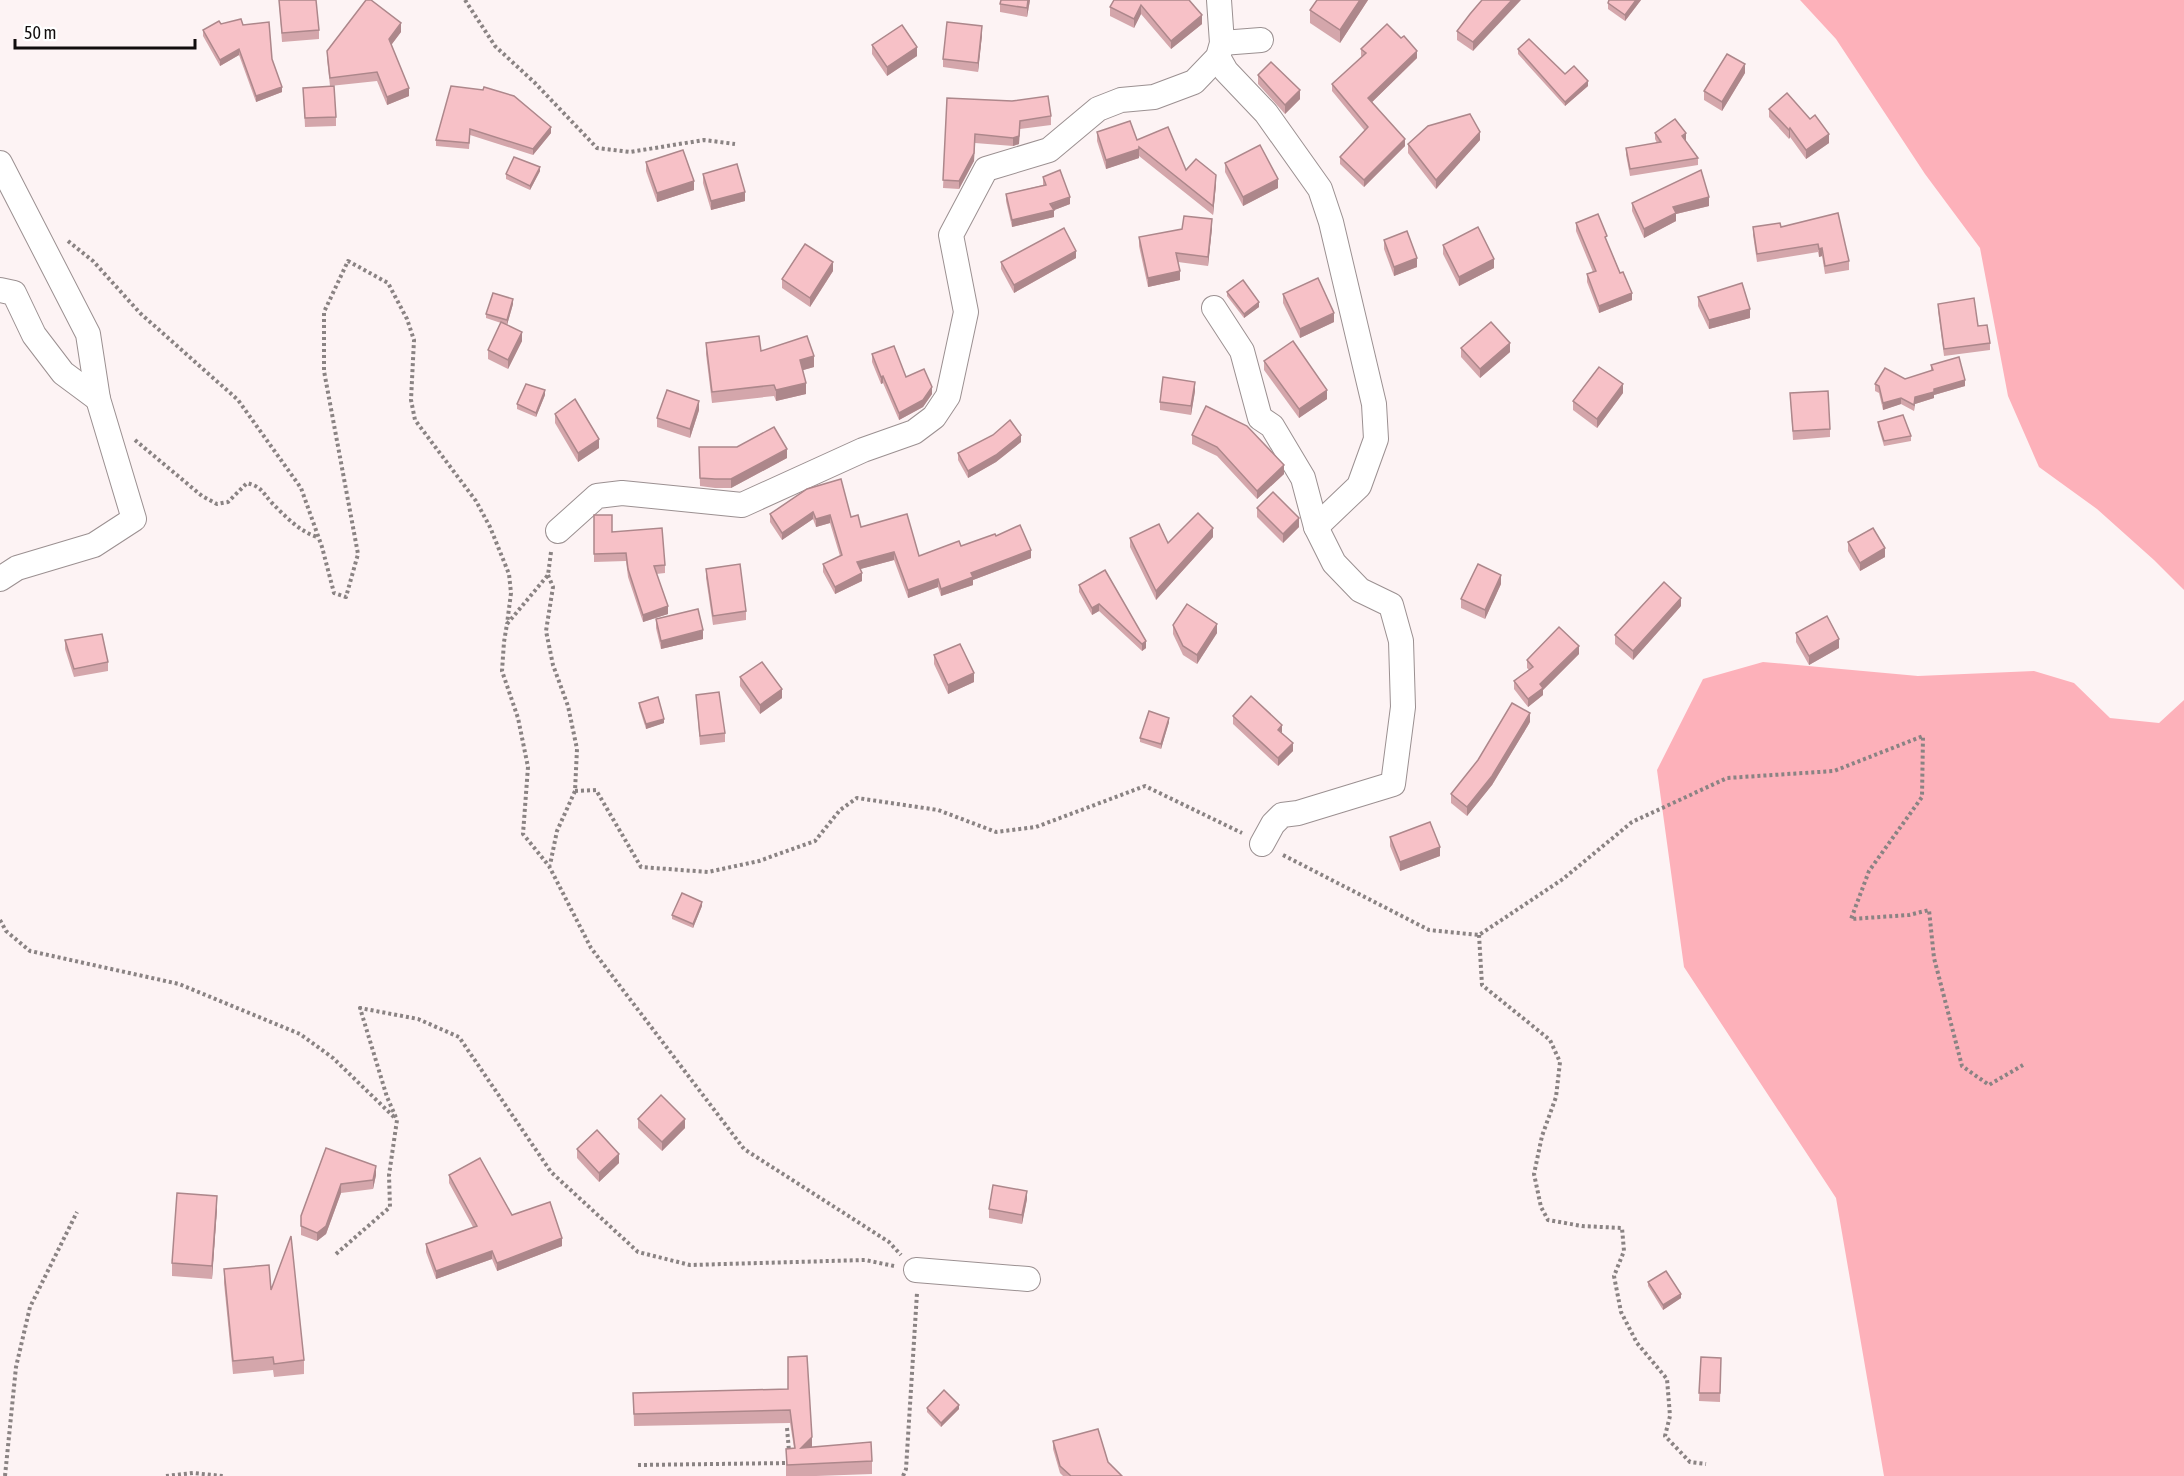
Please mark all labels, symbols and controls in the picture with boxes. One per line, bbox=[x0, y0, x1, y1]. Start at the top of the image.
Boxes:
scale bar bbox=[15, 12, 195, 50]
text: 50 m bbox=[24, 22, 56, 43]

